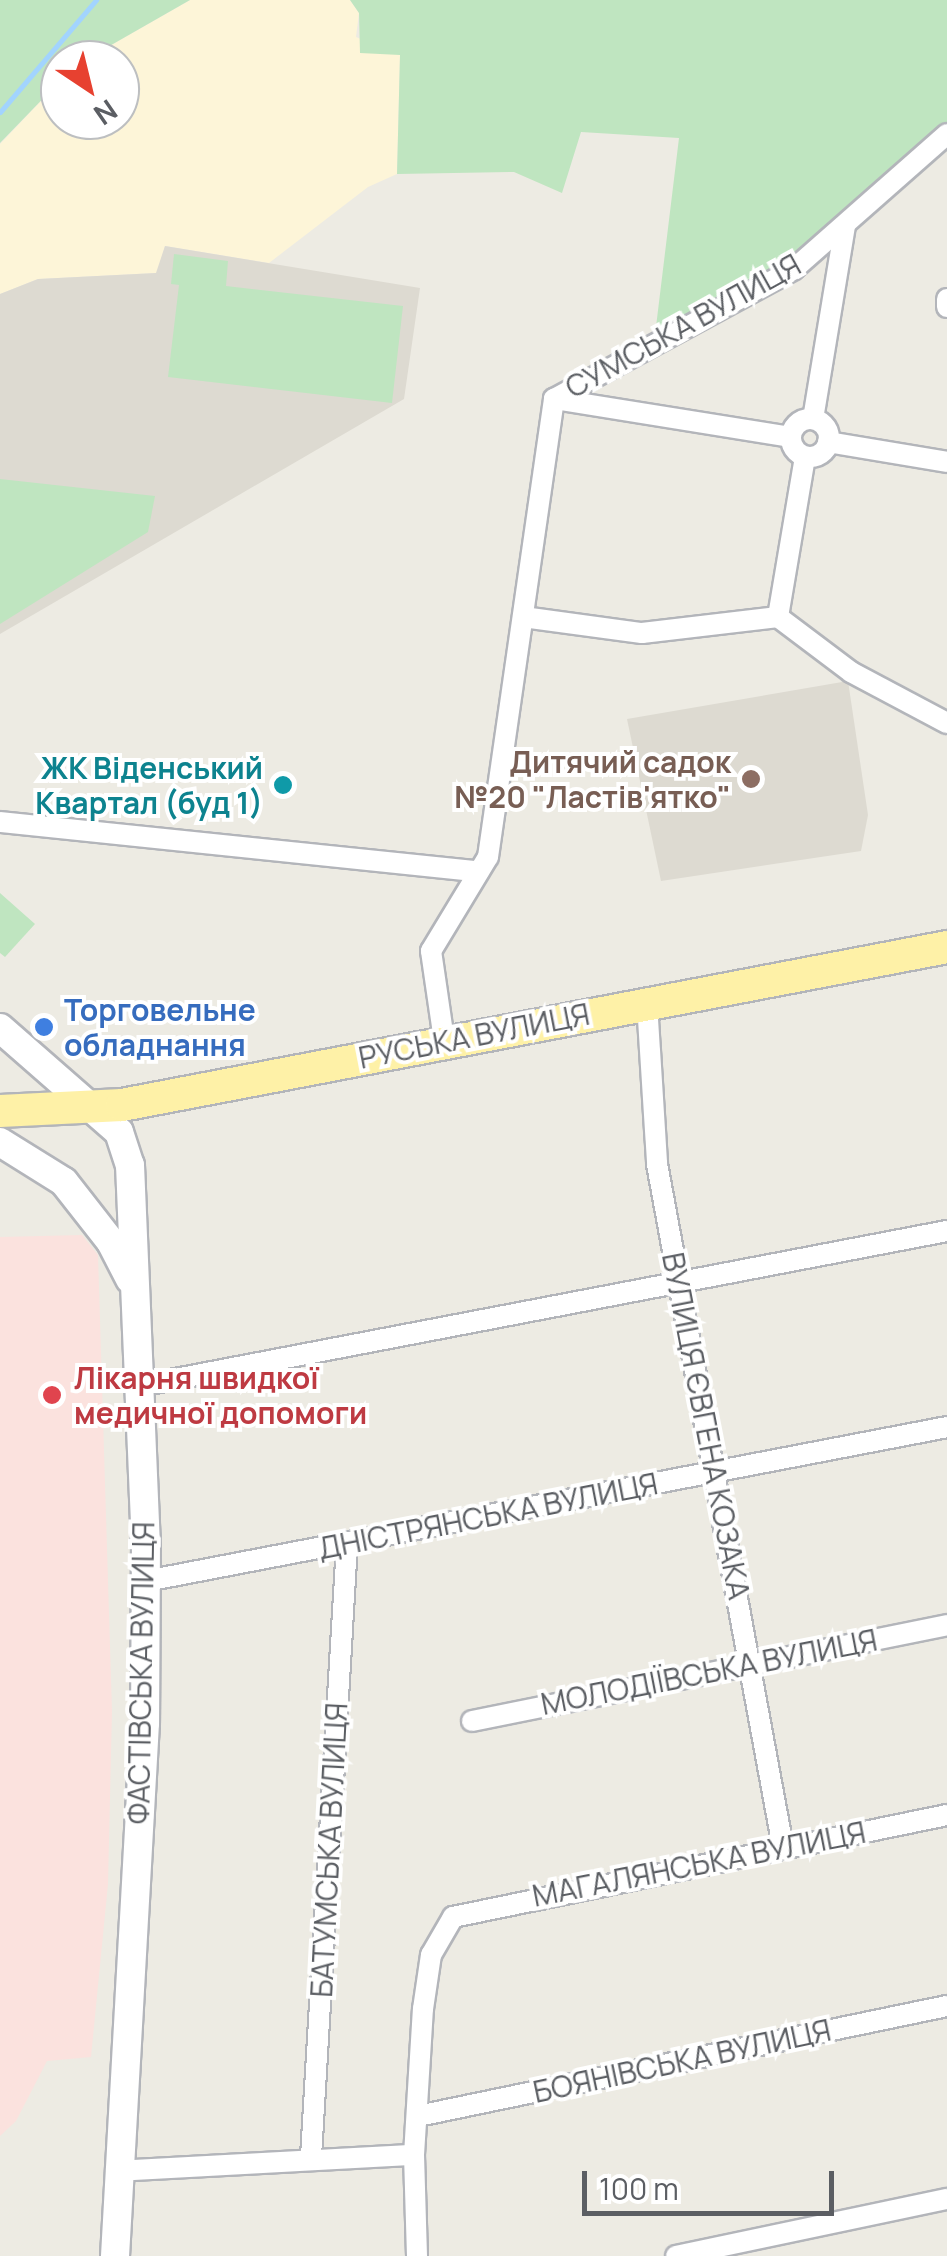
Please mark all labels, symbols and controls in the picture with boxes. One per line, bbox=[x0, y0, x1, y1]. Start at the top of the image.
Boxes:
north arrow bbox=[40, 40, 140, 140]
text: N bbox=[87, 92, 125, 134]
street label: СУМСЬКА ВУЛИЦЯ bbox=[559, 246, 807, 406]
place label: Дитячий садок №20 "Ластів'ятко" bbox=[454, 744, 731, 814]
place label: ЖК Віденський Квартал (буд 1) bbox=[35, 750, 263, 820]
marker: Дитячий садок №20 "Ластів'ятко" bbox=[740, 768, 762, 790]
marker: ЖК Віденський Квартал (буд 1) bbox=[272, 774, 294, 796]
place label: Торговельне обладнання bbox=[64, 992, 256, 1062]
street label: РУСЬКА ВУЛИЦЯ bbox=[356, 996, 592, 1076]
marker: Торговельне обладнання bbox=[33, 1016, 55, 1038]
street label: ВУЛИЦЯ ЄВГЕНА КОЗАКА bbox=[655, 1249, 757, 1603]
place label: Лікарня швидкої медичної допомоги bbox=[74, 1360, 367, 1430]
marker: Лікарня швидкої медичної допомоги bbox=[39, 1382, 65, 1408]
street label: ДНІСТРЯНСЬКА ВУЛИЦЯ bbox=[315, 1465, 661, 1567]
street label: ФАСТІВСЬКА ВУЛИЦЯ bbox=[120, 1521, 162, 1825]
street label: МОЛОДІЇВСЬКА ВУЛИЦЯ bbox=[538, 1622, 880, 1722]
street label: БАТУМСЬКА ВУЛИЦЯ bbox=[303, 1702, 355, 1998]
street label: МАГАЛЯНСЬКА ВУЛИЦЯ bbox=[529, 1814, 869, 1914]
street label: БОЯНІВСЬКА ВУЛИЦЯ bbox=[530, 2012, 834, 2110]
scale bar bbox=[587, 2151, 840, 2213]
text: 100 m bbox=[599, 2168, 679, 2209]

